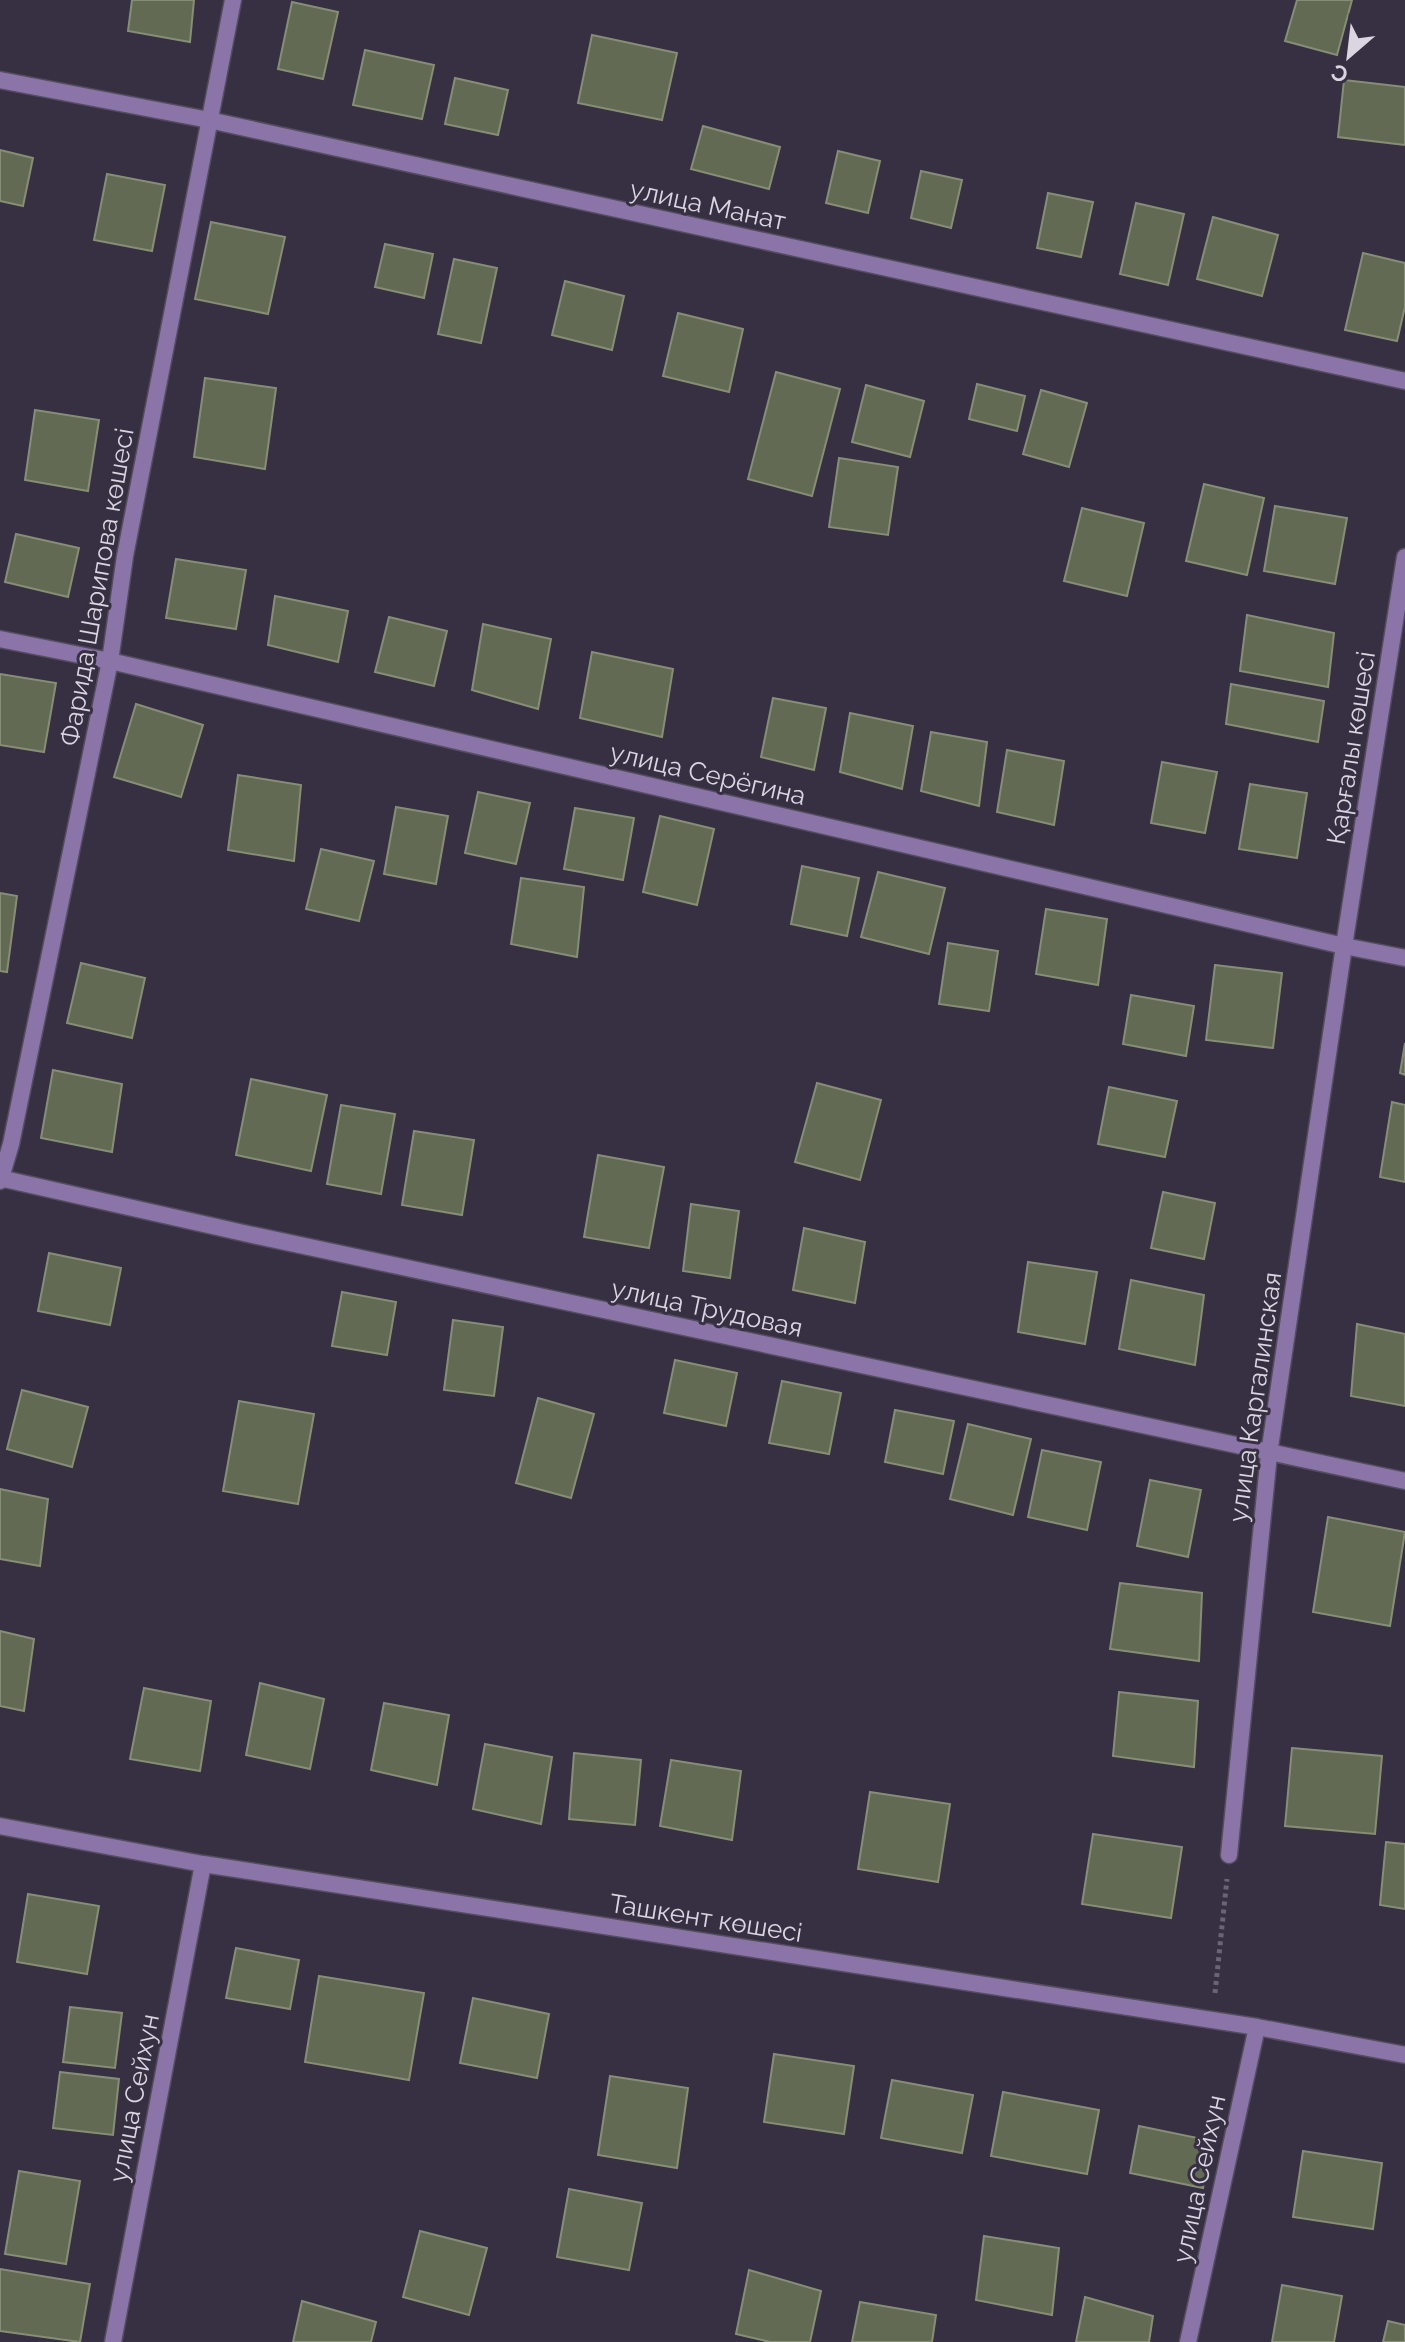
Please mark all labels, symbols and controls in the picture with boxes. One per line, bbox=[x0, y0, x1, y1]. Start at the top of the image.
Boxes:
north arrow bbox=[1309, 16, 1389, 96]
text: С bbox=[1327, 59, 1352, 89]
street label: улица Манат bbox=[627, 174, 789, 236]
street label: Фарида Шарипова көшесі bbox=[54, 426, 140, 748]
street label: Қарғалы көшесі bbox=[1321, 649, 1381, 847]
street label: улица Серёгина bbox=[607, 737, 809, 811]
street label: улица Каргалинская bbox=[1223, 1270, 1287, 1524]
street label: улица Трудовая bbox=[609, 1273, 805, 1343]
street label: Ташкент көшесі bbox=[608, 1888, 804, 1948]
street label: улица Сейхун bbox=[103, 2011, 165, 2185]
street label: улица Сейхун bbox=[1167, 2092, 1231, 2266]

